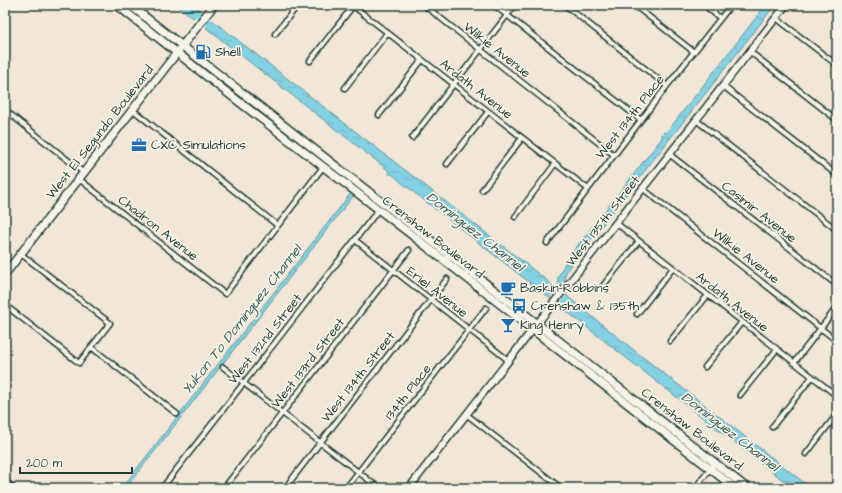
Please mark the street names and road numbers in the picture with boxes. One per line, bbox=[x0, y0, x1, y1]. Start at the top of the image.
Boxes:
street label: Wilkie Avenue bbox=[460, 18, 534, 82]
street label: Ardath Avenue bbox=[436, 55, 516, 123]
street label: West El Segundo Boulevard bbox=[42, 61, 159, 203]
street label: West 134th Place bbox=[591, 71, 669, 163]
street label: West 135th Street bbox=[562, 171, 645, 270]
street label: Casimir Avenue bbox=[718, 177, 800, 247]
street label: Chadron Avenue bbox=[114, 191, 202, 265]
street label: Crenshaw Boulevard bbox=[378, 192, 488, 283]
street label: Wilkie Avenue bbox=[709, 224, 783, 288]
street label: Eriel Avenue bbox=[403, 262, 471, 322]
street label: Ardath Avenue bbox=[692, 268, 772, 336]
street label: West 132nd Street bbox=[224, 289, 307, 388]
street label: West 133rd Street bbox=[267, 313, 349, 412]
street label: West 134th Street bbox=[317, 327, 400, 426]
street label: 134th Place bbox=[381, 360, 435, 424]
street label: Crenshaw Boulevard bbox=[637, 384, 747, 475]

